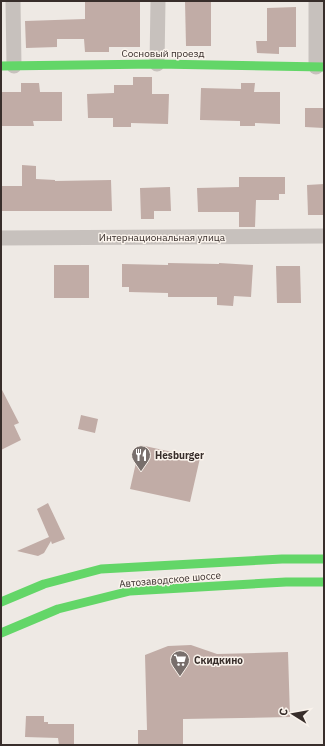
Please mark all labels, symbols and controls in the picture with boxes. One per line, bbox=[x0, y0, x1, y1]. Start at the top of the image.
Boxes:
street label: Сосновый проезд bbox=[122, 47, 205, 60]
street label: Интернациональная улица bbox=[99, 231, 226, 244]
restaurant icon: Hesburger bbox=[130, 444, 152, 472]
place label: Hesburger bbox=[155, 449, 204, 462]
street label: Автозаводское шоссе bbox=[119, 569, 222, 590]
supermarket icon: Скидкино bbox=[169, 649, 191, 677]
place label: Скидкино bbox=[194, 654, 243, 667]
north arrow bbox=[273, 694, 313, 734]
text: С bbox=[276, 707, 291, 717]

